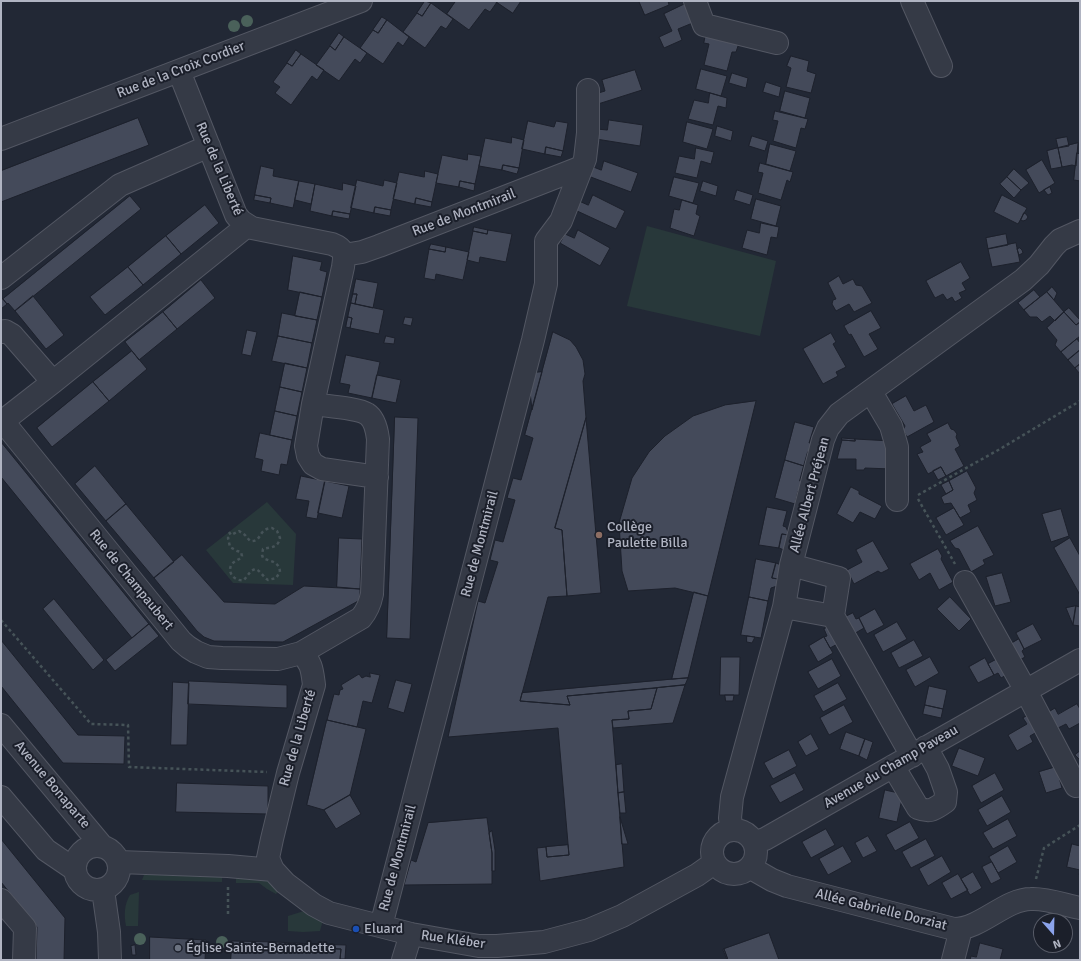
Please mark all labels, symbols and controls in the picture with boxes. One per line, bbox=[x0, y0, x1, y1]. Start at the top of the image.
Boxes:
street label: Rue de la Croix Cordier bbox=[115, 38, 247, 102]
street label: Rue de la Liberté bbox=[192, 120, 246, 218]
street label: Rue de Montmirail bbox=[410, 186, 518, 240]
street label: Allée Albert Préjean bbox=[786, 435, 834, 555]
street label: Rue de Montmirail bbox=[458, 489, 502, 599]
place label: Collège Paulette Billa bbox=[607, 519, 688, 552]
street label: Rue de Champaubert bbox=[85, 526, 177, 634]
marker: Collège Paulette Billa bbox=[594, 530, 604, 540]
street label: Rue de la Liberté bbox=[276, 688, 320, 788]
street label: Avenue du Champ Paveau bbox=[821, 722, 961, 812]
street label: Avenue Bonaparte bbox=[11, 738, 93, 832]
street label: Rue de Montmirail bbox=[376, 803, 420, 913]
street label: Allée Gabrielle Dorziat bbox=[814, 886, 948, 934]
north arrow bbox=[1033, 913, 1073, 953]
place label: Eluard bbox=[364, 921, 403, 937]
marker: Eluard bbox=[351, 924, 361, 934]
street label: Rue Kléber bbox=[420, 927, 486, 953]
text: N bbox=[1051, 936, 1063, 951]
place label: Église Sainte-Bernadette bbox=[186, 940, 335, 956]
marker: Église Sainte-Bernadette bbox=[173, 943, 183, 953]

